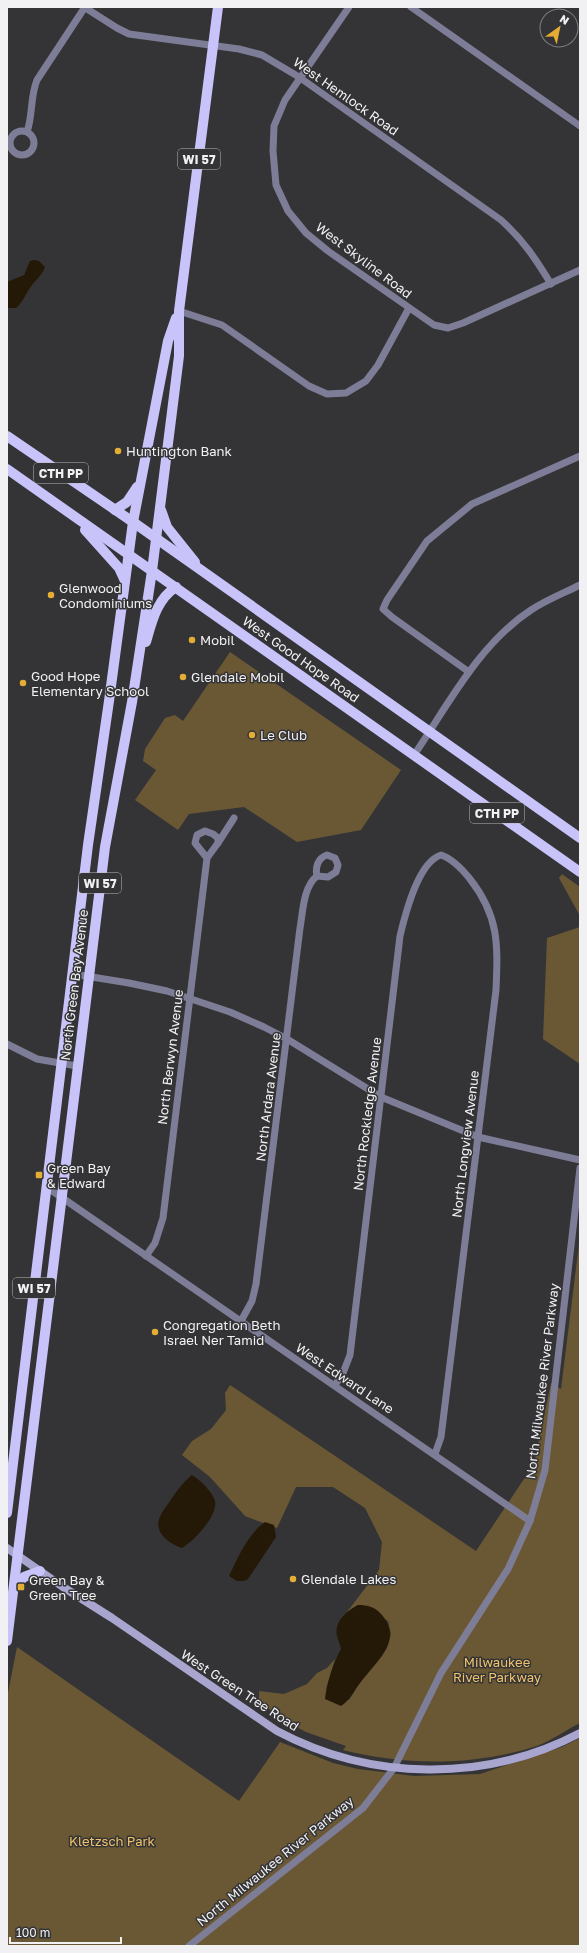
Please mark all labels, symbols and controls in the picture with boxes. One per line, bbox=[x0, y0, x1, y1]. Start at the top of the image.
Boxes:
north arrow bbox=[539, 8, 579, 48]
text: N bbox=[558, 11, 572, 27]
street label: West Hemlock Road bbox=[290, 54, 402, 138]
road number: WI 57 bbox=[178, 149, 220, 169]
street label: West Skyline Road bbox=[313, 219, 415, 301]
place label: Huntington Bank bbox=[126, 443, 233, 459]
marker: Huntington Bank bbox=[113, 446, 123, 456]
road number: CTH PP bbox=[34, 463, 88, 483]
place label: Glenwood Condominiums bbox=[59, 580, 152, 611]
marker: Glenwood Condominiums bbox=[46, 590, 56, 600]
street label: West Good Hope Road bbox=[239, 613, 363, 705]
place label: Mobil bbox=[200, 632, 235, 648]
marker: Mobil bbox=[187, 635, 197, 645]
place label: Good Hope Elementary School bbox=[31, 668, 149, 699]
place label: Glendale Mobil bbox=[191, 669, 285, 685]
marker: Glendale Mobil bbox=[178, 672, 188, 682]
marker: Good Hope Elementary School bbox=[18, 678, 28, 688]
place label: Le Club bbox=[260, 727, 307, 743]
marker: Le Club bbox=[247, 730, 257, 740]
road number: CTH PP bbox=[470, 803, 524, 823]
road number: WI 57 bbox=[79, 873, 121, 893]
street label: North Green Bay Avenue bbox=[57, 909, 91, 1061]
street label: North Berwyn Avenue bbox=[154, 988, 186, 1126]
street label: North Ardara Avenue bbox=[252, 1032, 284, 1162]
street label: North Rockledge Avenue bbox=[350, 1036, 384, 1192]
street label: North Longview Avenue bbox=[448, 1069, 482, 1219]
place label: Green Bay & Edward bbox=[47, 1160, 111, 1191]
marker: Green Bay & Edward bbox=[34, 1170, 44, 1180]
road number: WI 57 bbox=[13, 1278, 55, 1298]
street label: North Milwaukee River Parkway bbox=[522, 1281, 562, 1480]
place label: Congregation Beth Israel Ner Tamid bbox=[163, 1317, 281, 1348]
marker: Congregation Beth Israel Ner Tamid bbox=[150, 1327, 160, 1337]
street label: West Edward Lane bbox=[293, 1339, 397, 1417]
place label: Glendale Lakes bbox=[301, 1571, 396, 1587]
place label: Green Bay & Green Tree bbox=[29, 1572, 105, 1603]
marker: Glendale Lakes bbox=[288, 1574, 298, 1584]
marker: Green Bay & Green Tree bbox=[16, 1582, 26, 1592]
street label: West Green Tree Road bbox=[178, 1646, 302, 1734]
park label: Milwaukee River Parkway bbox=[453, 1654, 542, 1685]
street label: North Milwaukee River Parkway bbox=[193, 1792, 357, 1929]
park label: Kletzsch Park bbox=[69, 1833, 156, 1849]
scale bar bbox=[10, 1919, 121, 1945]
text: 100 m bbox=[16, 1925, 50, 1940]

